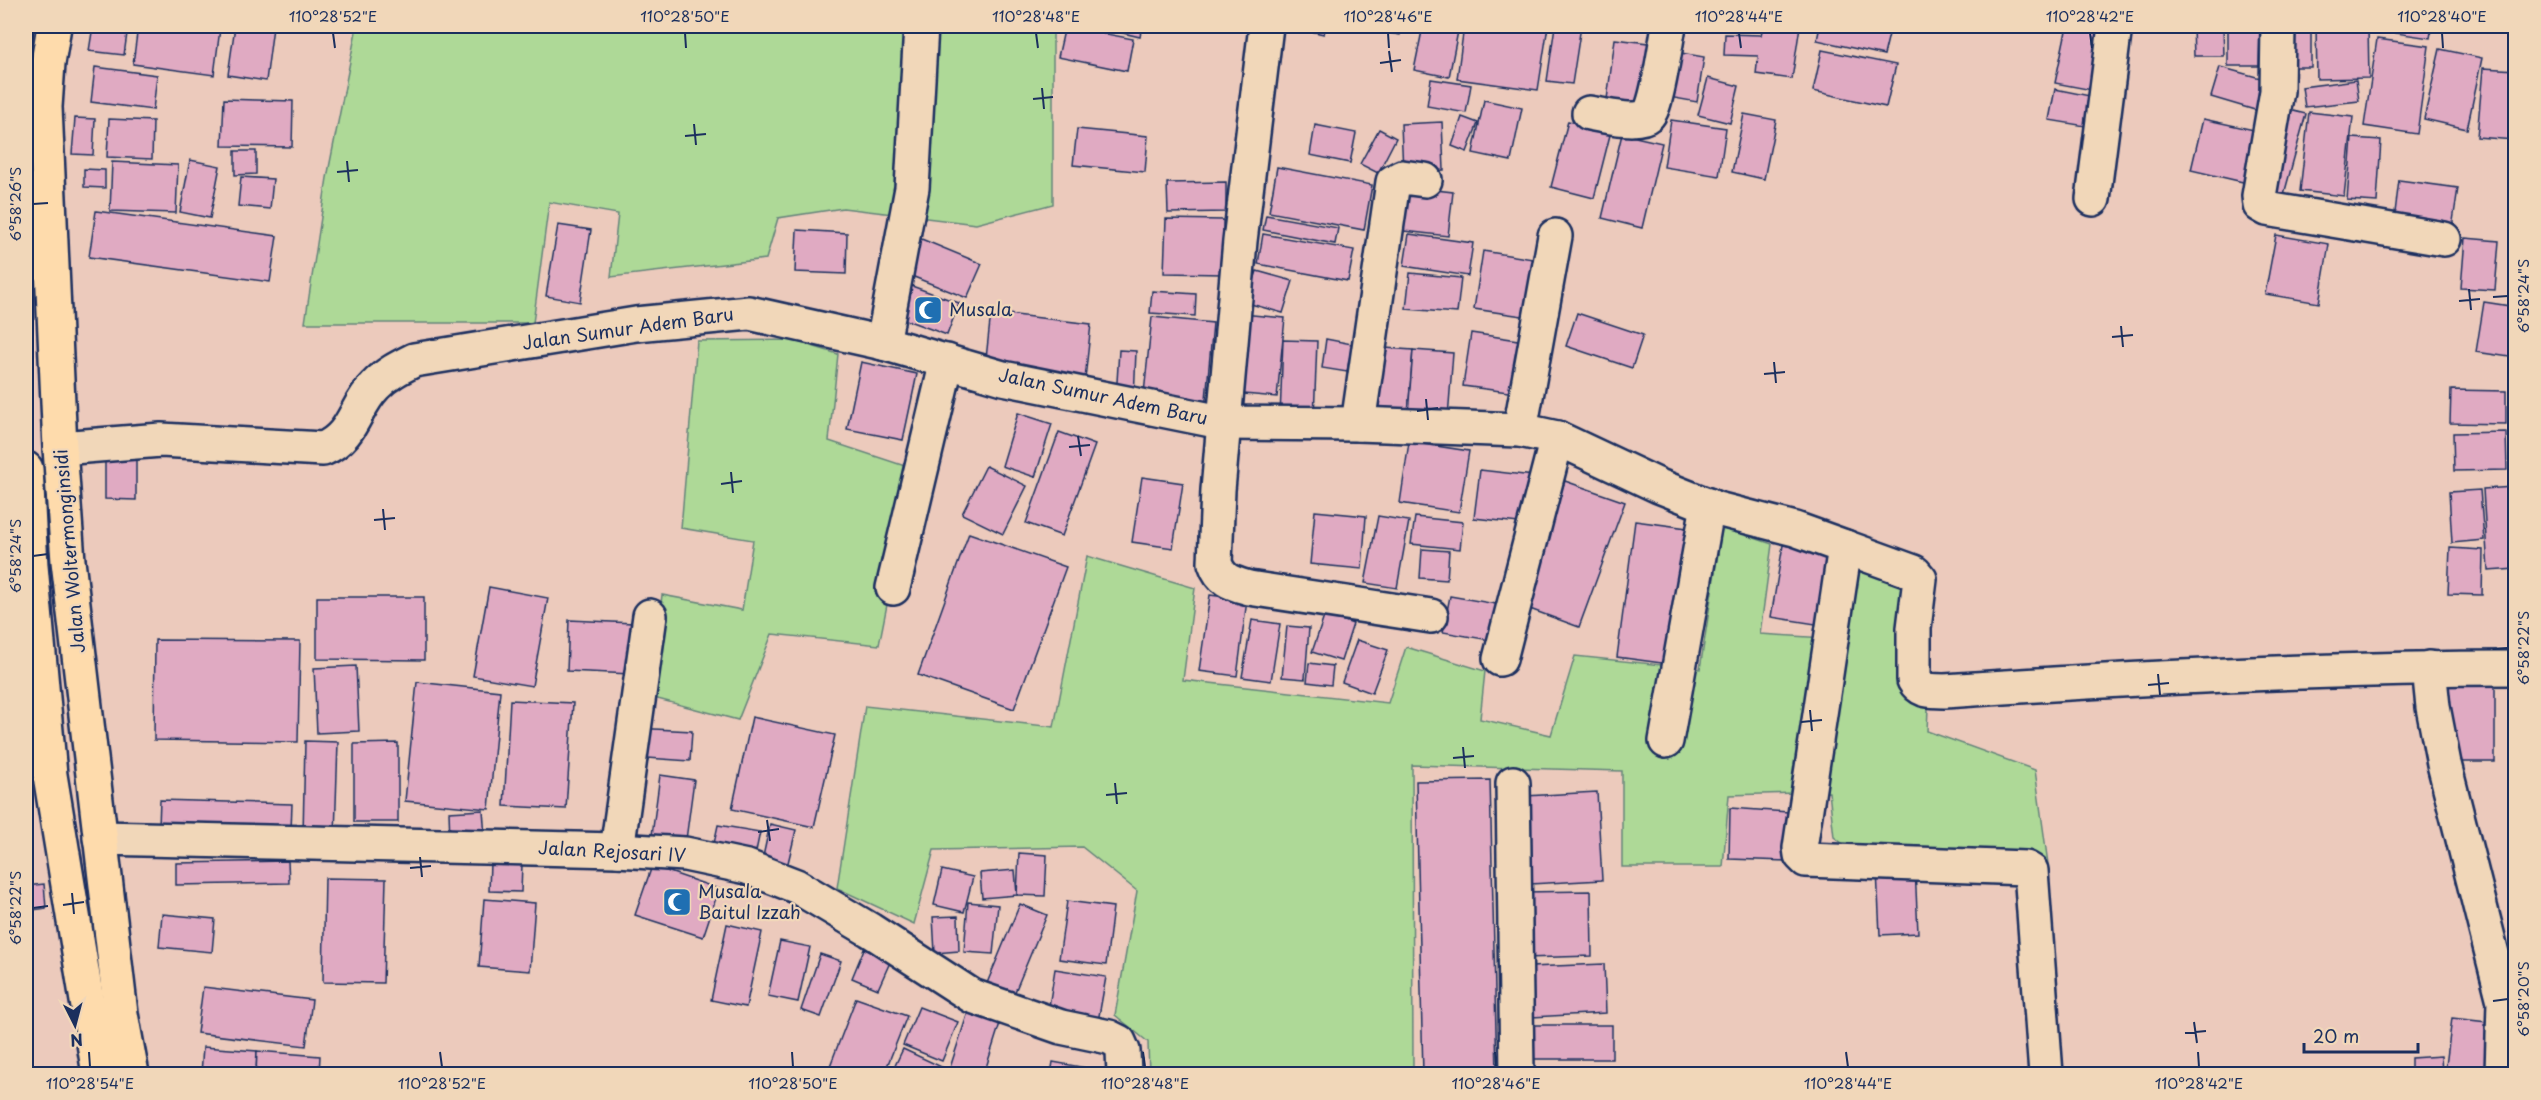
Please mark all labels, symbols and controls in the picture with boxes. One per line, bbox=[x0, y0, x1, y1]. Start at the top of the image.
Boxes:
text: 110°28'52"E bbox=[289, 4, 377, 27]
text: 110°28'50"E bbox=[640, 4, 730, 27]
text: 110°28'48"E bbox=[992, 4, 1080, 27]
text: 110°28'46"E bbox=[1343, 4, 1433, 27]
text: 110°28'44"E bbox=[1695, 4, 1783, 27]
text: 110°28'42"E bbox=[2046, 4, 2134, 27]
text: 110°28'40"E bbox=[2397, 4, 2487, 27]
text: 6°58'26"S bbox=[3, 167, 26, 241]
text: 6°58'24"S bbox=[2511, 259, 2534, 333]
mosque icon: Musala bbox=[912, 294, 944, 326]
place label: Musala bbox=[949, 295, 1013, 322]
street label: Jalan Sumur Adem Baru bbox=[520, 299, 735, 356]
street label: Jalan Sumur Adem Baru bbox=[996, 360, 1210, 431]
street label: Jalan Woltermonginsidi bbox=[46, 448, 91, 654]
text: 6°58'24"S bbox=[3, 519, 26, 593]
text: 6°58'22"S bbox=[2511, 611, 2534, 685]
street label: Jalan Rejosari IV bbox=[537, 833, 687, 868]
text: 6°58'22"S bbox=[3, 871, 26, 945]
place label: Musala Baitul Izzah bbox=[698, 877, 801, 925]
mosque icon: Musala Baitul Izzah bbox=[661, 886, 693, 918]
text: 6°58'20"S bbox=[2511, 961, 2534, 1037]
north arrow bbox=[45, 995, 105, 1055]
scale bar bbox=[2304, 1016, 2418, 1054]
text: 20 m bbox=[2313, 1022, 2359, 1049]
text: N bbox=[69, 1028, 84, 1054]
text: 110°28'54"E bbox=[46, 1071, 134, 1094]
text: 110°28'52"E bbox=[398, 1071, 486, 1094]
text: 110°28'50"E bbox=[748, 1071, 838, 1094]
text: 110°28'48"E bbox=[1101, 1071, 1189, 1094]
text: 110°28'46"E bbox=[1451, 1071, 1541, 1094]
text: 110°28'44"E bbox=[1804, 1071, 1892, 1094]
text: 110°28'42"E bbox=[2155, 1071, 2243, 1094]

